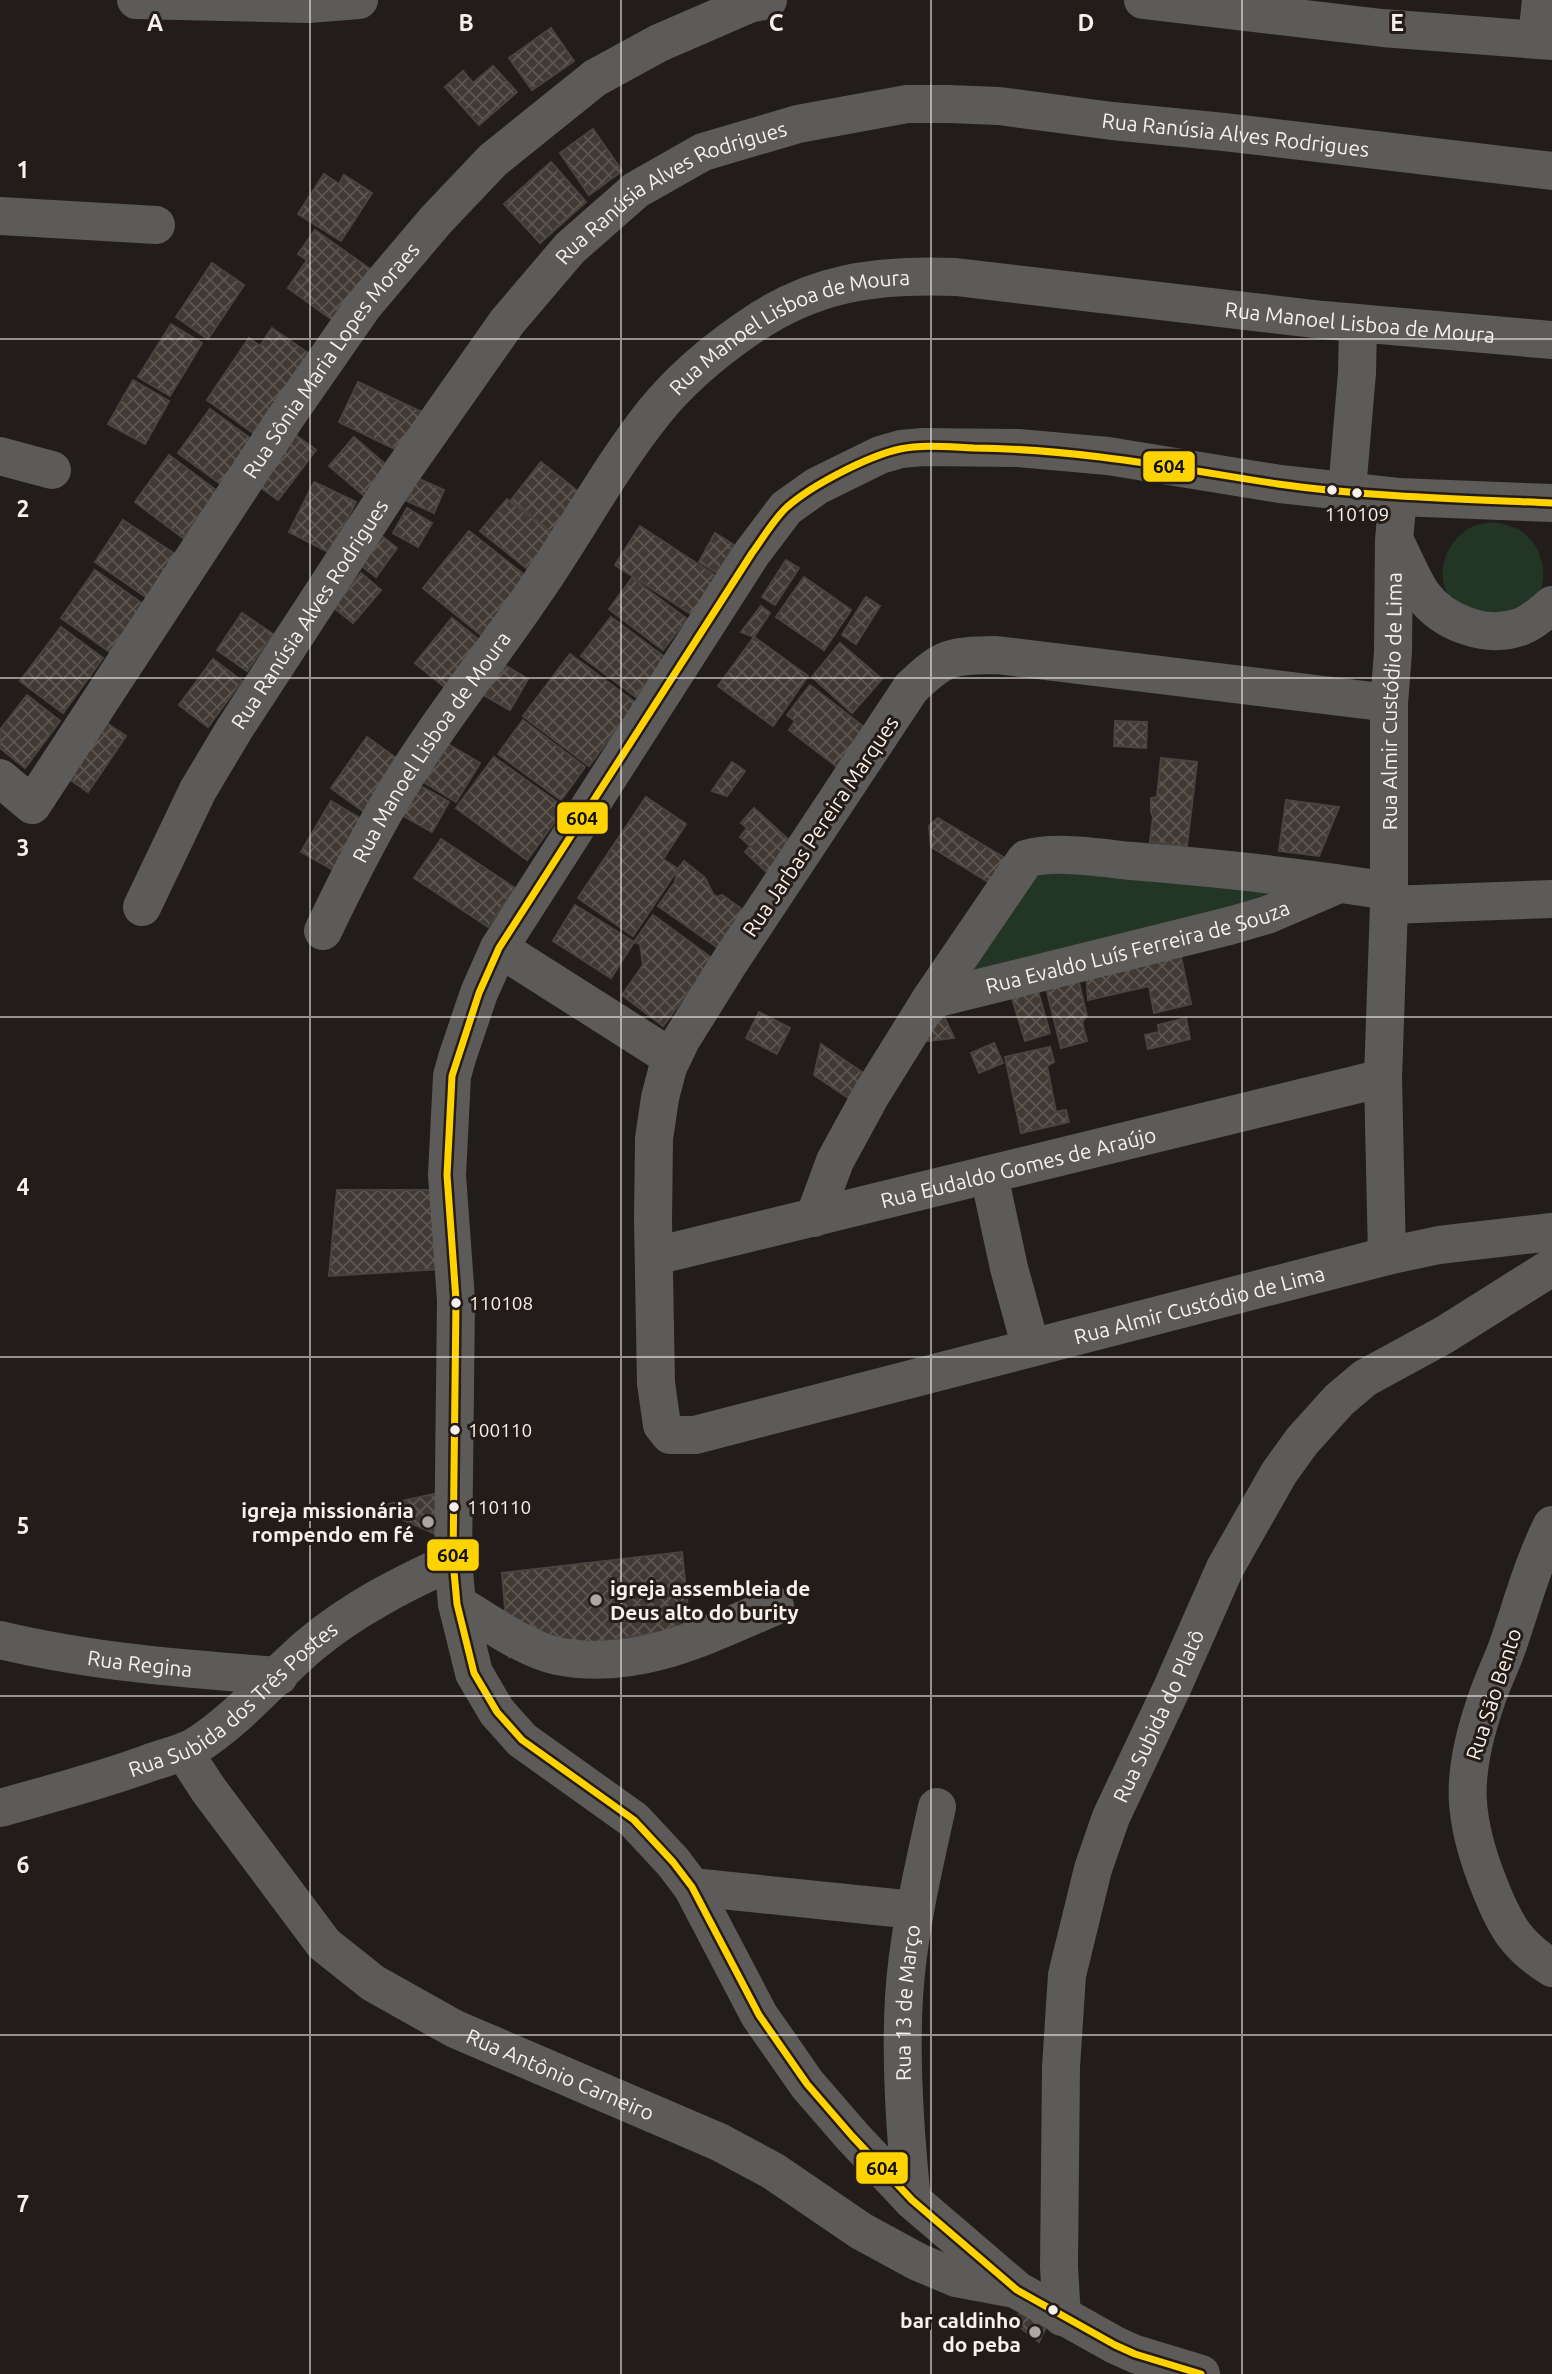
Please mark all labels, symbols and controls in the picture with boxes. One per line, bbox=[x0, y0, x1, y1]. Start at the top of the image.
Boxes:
text: A bbox=[147, 10, 163, 35]
text: B bbox=[458, 10, 474, 35]
text: C bbox=[769, 10, 784, 35]
text: D bbox=[1078, 10, 1094, 35]
text: E bbox=[1390, 10, 1404, 35]
street label: Rua Ranúsia Alves Rodrigues bbox=[1100, 108, 1371, 161]
street label: Rua Ranúsia Alves Rodrigues bbox=[550, 116, 790, 269]
text: 1 bbox=[17, 157, 29, 182]
street label: Rua Sônia Maria Lopes Moraes bbox=[237, 237, 424, 482]
street label: Rua Manoel Lisboa de Moura bbox=[664, 265, 910, 399]
street label: Rua Manoel Lisboa de Moura bbox=[1224, 297, 1496, 347]
line badge: 604 bbox=[1142, 450, 1196, 483]
text: 604 bbox=[1153, 455, 1185, 477]
unlabelled marker bbox=[1325, 483, 1339, 497]
marker: 110109 bbox=[1350, 486, 1364, 500]
street label: Rua Ranúsia Alves Rodrigues bbox=[226, 495, 393, 733]
text: 2 bbox=[17, 496, 29, 521]
place label: 110109 bbox=[1325, 503, 1389, 525]
street label: Rua Almir Custódio de Lima bbox=[1377, 572, 1406, 830]
street label: Rua Manoel Lisboa de Moura bbox=[347, 627, 515, 866]
street label: Rua Jarbas Pereira Marques bbox=[737, 711, 903, 941]
line badge: 604 bbox=[556, 801, 609, 835]
text: 604 bbox=[566, 807, 598, 829]
text: 3 bbox=[17, 835, 29, 860]
street label: Rua Evaldo Luís Ferreira de Souza bbox=[983, 895, 1293, 998]
street label: Rua Eudaldo Gomes de Araújo bbox=[878, 1122, 1158, 1212]
text: 4 bbox=[17, 1174, 30, 1199]
street label: Rua Almir Custódio de Lima bbox=[1071, 1261, 1327, 1349]
place label: 110108 bbox=[469, 1292, 533, 1314]
marker: 110108 bbox=[449, 1296, 463, 1310]
place label: 100110 bbox=[468, 1419, 532, 1441]
marker: 100110 bbox=[448, 1423, 462, 1437]
place label: 110110 bbox=[467, 1496, 531, 1518]
place label: igreja missionária rompendo em fé bbox=[241, 1498, 414, 1546]
marker: 110110 bbox=[447, 1500, 461, 1514]
text: 5 bbox=[17, 1513, 29, 1538]
marker: igreja missionária rompendo em fé bbox=[420, 1514, 436, 1530]
line badge: 604 bbox=[426, 1538, 480, 1572]
text: 604 bbox=[437, 1544, 469, 1566]
place label: igreja assembleia de Deus alto do burity bbox=[610, 1576, 810, 1624]
marker: igreja assembleia de Deus alto do burity bbox=[588, 1592, 604, 1608]
street label: Rua Subida dos Três Postes bbox=[125, 1616, 342, 1781]
street label: Rua São Bento bbox=[1460, 1625, 1526, 1763]
street label: Rua Subida do Platô bbox=[1108, 1626, 1208, 1806]
street label: Rua Regina bbox=[86, 1645, 193, 1681]
text: 6 bbox=[17, 1852, 30, 1877]
street label: Rua 13 de Março bbox=[891, 1923, 924, 2081]
street label: Rua Antônio Carneiro bbox=[463, 2023, 658, 2125]
line badge: 604 bbox=[855, 2151, 909, 2185]
text: 604 bbox=[866, 2157, 898, 2179]
text: 7 bbox=[17, 2191, 29, 2216]
unlabelled marker bbox=[1046, 2303, 1060, 2317]
place label: bar caldinho do peba bbox=[900, 2308, 1021, 2356]
marker: bar caldinho do peba bbox=[1027, 2324, 1043, 2340]

